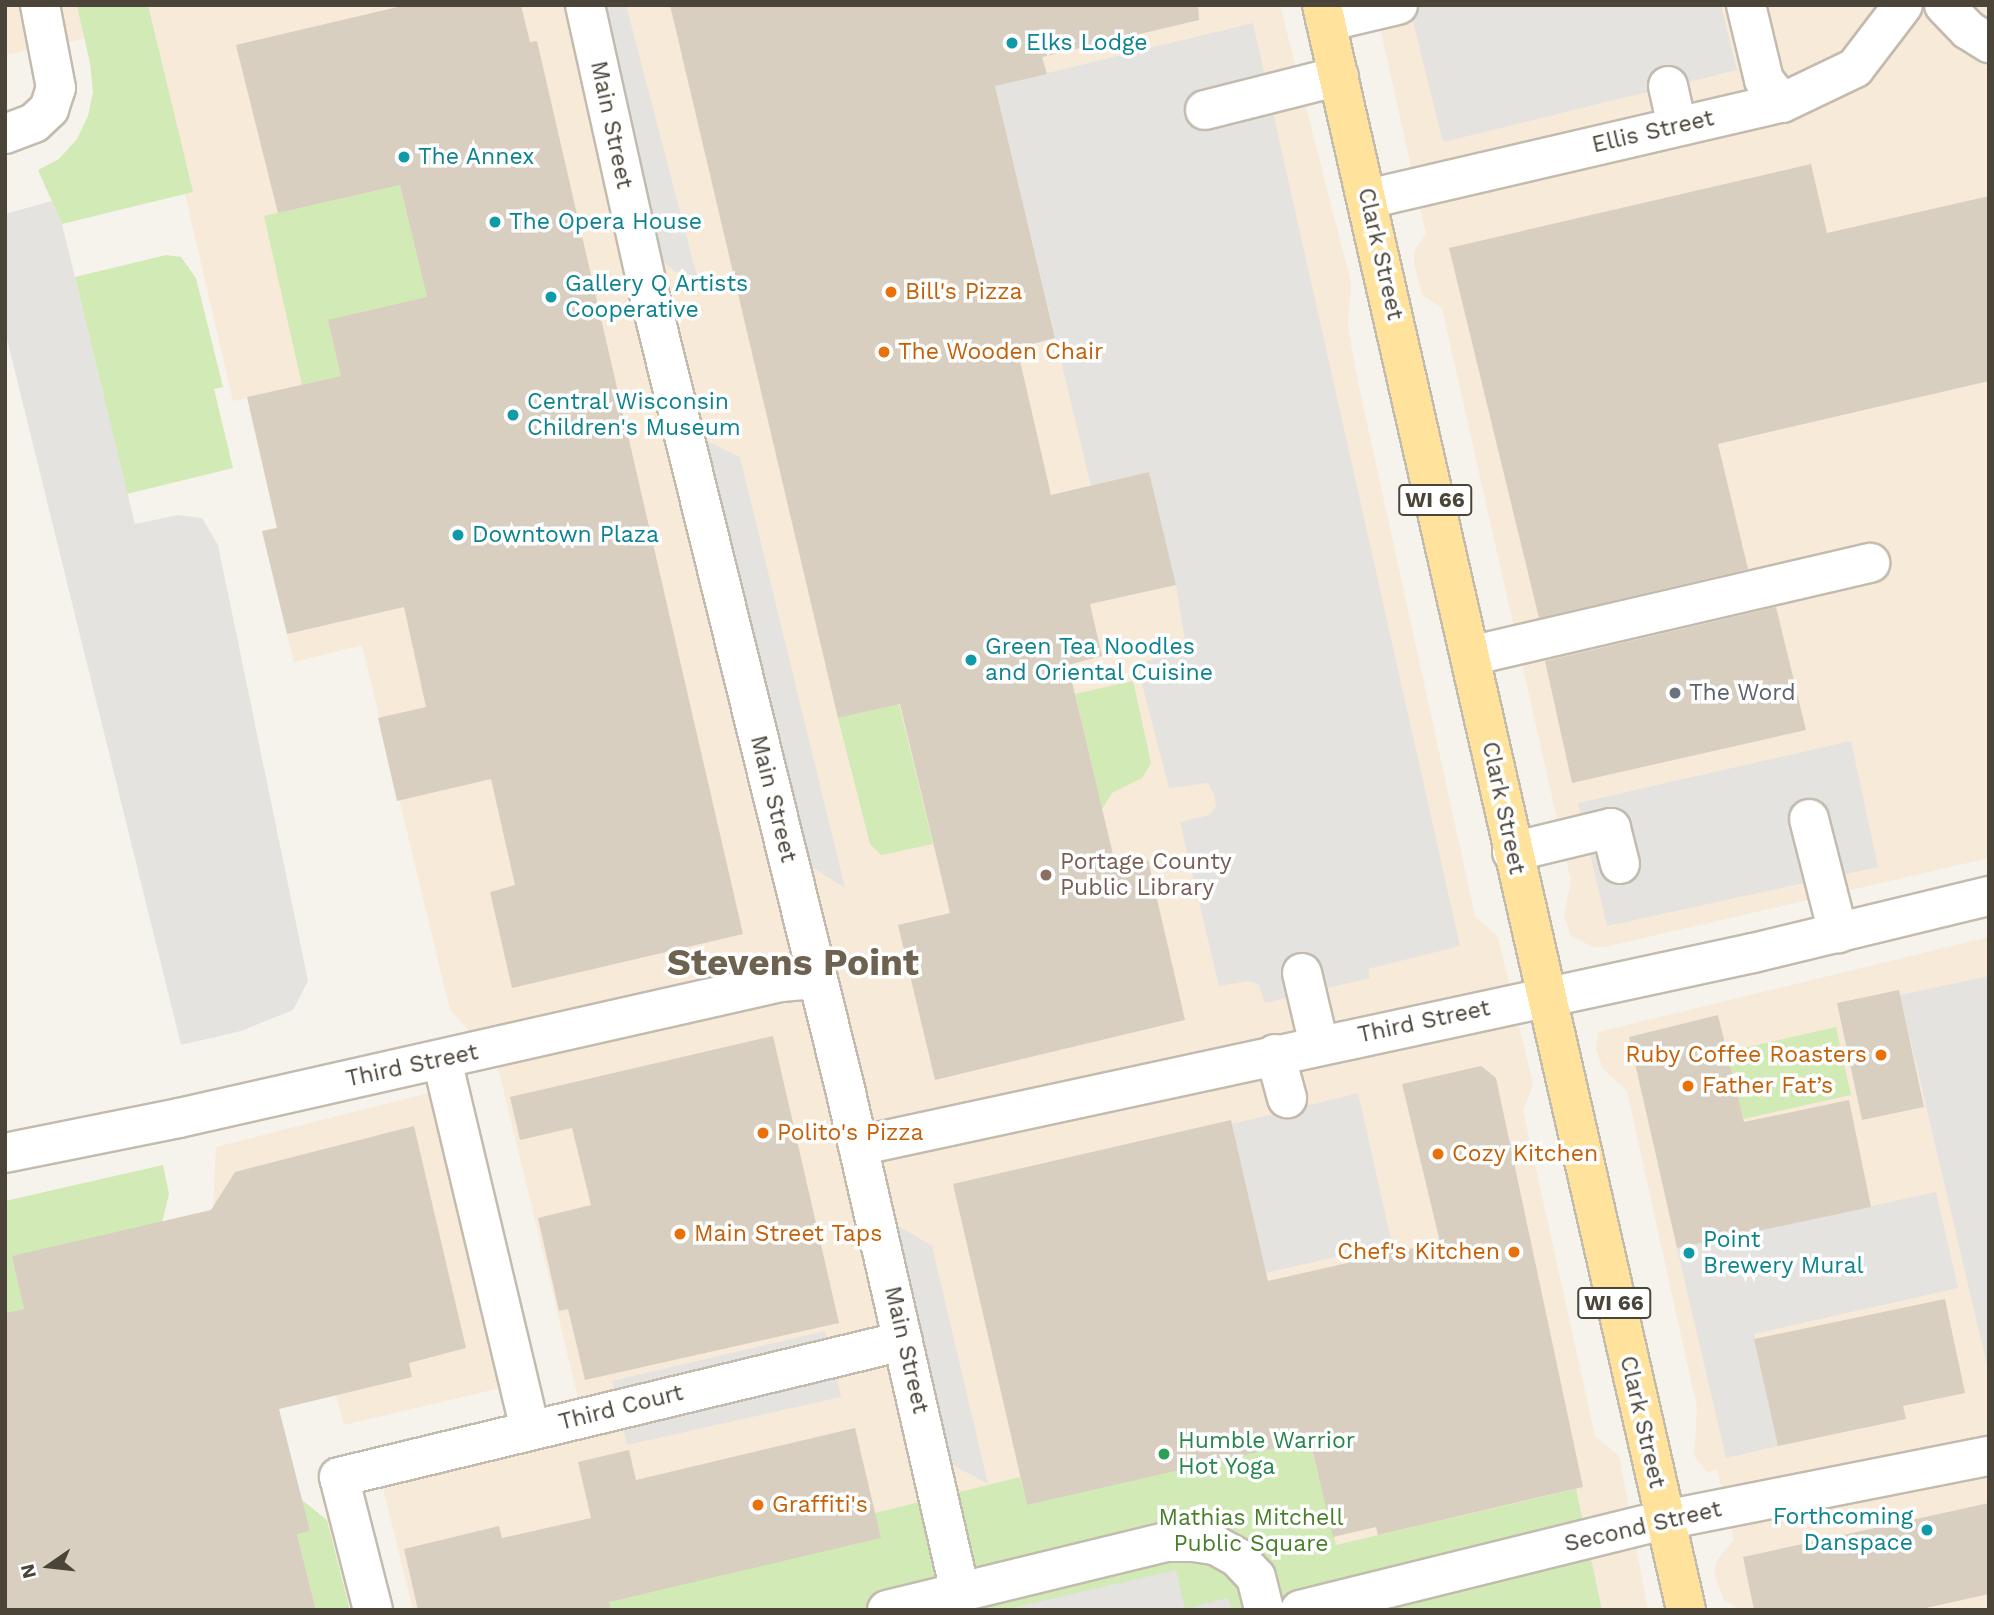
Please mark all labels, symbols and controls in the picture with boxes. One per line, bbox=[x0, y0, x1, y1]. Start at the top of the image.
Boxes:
place label: Elks Lodge bbox=[1026, 29, 1148, 57]
marker: Elks Lodge bbox=[1004, 35, 1020, 51]
street label: Main Street bbox=[584, 59, 638, 191]
street label: Ellis Street bbox=[1589, 105, 1717, 159]
place label: The Annex bbox=[418, 143, 536, 171]
marker: The Annex bbox=[396, 149, 412, 165]
street label: Clark Street bbox=[1351, 185, 1409, 323]
place label: The Opera House bbox=[509, 208, 703, 236]
marker: The Opera House bbox=[487, 214, 503, 230]
place label: Gallery Q Artists Cooperative bbox=[565, 270, 750, 324]
place label: Bill's Pizza bbox=[905, 278, 1022, 306]
marker: Bill's Pizza bbox=[883, 284, 899, 300]
marker: Gallery Q Artists Cooperative bbox=[543, 289, 559, 305]
place label: The Wooden Chair bbox=[898, 338, 1104, 366]
marker: The Wooden Chair bbox=[876, 344, 892, 360]
place label: Central Wisconsin Children's Museum bbox=[527, 388, 741, 442]
marker: Central Wisconsin Children's Museum bbox=[505, 407, 521, 423]
road number: WI 66 bbox=[1398, 482, 1472, 518]
place label: Downtown Plaza bbox=[472, 521, 659, 549]
marker: Downtown Plaza bbox=[450, 527, 466, 543]
place label: Green Tea Noodles and Oriental Cuisine bbox=[985, 633, 1214, 687]
marker: Green Tea Noodles and Oriental Cuisine bbox=[963, 652, 979, 668]
place label: The Word bbox=[1689, 679, 1796, 707]
marker: The Word bbox=[1667, 685, 1683, 701]
street label: Main Street bbox=[744, 733, 802, 865]
street label: Clark Street bbox=[1475, 739, 1531, 877]
place label: Portage County Public Library bbox=[1060, 848, 1232, 902]
marker: Portage County Public Library bbox=[1038, 867, 1054, 883]
district label: Stevens Point bbox=[667, 941, 919, 985]
street label: Third Street bbox=[1355, 995, 1493, 1049]
street label: Third Street bbox=[343, 1039, 481, 1093]
place label: Ruby Coffee Roasters bbox=[1625, 1041, 1867, 1069]
marker: Ruby Coffee Roasters bbox=[1873, 1047, 1889, 1063]
place label: Father Fat’s bbox=[1702, 1072, 1834, 1100]
marker: Father Fat’s bbox=[1680, 1078, 1696, 1094]
place label: Polito's Pizza bbox=[777, 1119, 924, 1147]
marker: Polito's Pizza bbox=[755, 1125, 771, 1141]
place label: Cozy Kitchen bbox=[1452, 1140, 1599, 1168]
marker: Cozy Kitchen bbox=[1430, 1146, 1446, 1162]
place label: Main Street Taps bbox=[694, 1220, 883, 1248]
marker: Main Street Taps bbox=[672, 1226, 688, 1242]
place label: Point Brewery Mural bbox=[1703, 1226, 1864, 1280]
place label: Chef's Kitchen bbox=[1337, 1238, 1500, 1266]
marker: Chef's Kitchen bbox=[1506, 1244, 1522, 1260]
marker: Point Brewery Mural bbox=[1681, 1245, 1697, 1261]
street label: Main Street bbox=[878, 1284, 934, 1416]
road number: WI 66 bbox=[1577, 1286, 1651, 1320]
street label: Clark Street bbox=[1613, 1353, 1671, 1491]
street label: Third Court bbox=[556, 1379, 686, 1437]
place label: Humble Warrior Hot Yoga bbox=[1178, 1427, 1356, 1481]
marker: Humble Warrior Hot Yoga bbox=[1156, 1446, 1172, 1462]
place label: Graffiti's bbox=[772, 1491, 868, 1519]
street label: Second Street bbox=[1562, 1496, 1724, 1558]
marker: Graffiti's bbox=[750, 1497, 766, 1513]
place label: Forthcoming Danspace bbox=[1773, 1503, 1913, 1557]
park label: Mathias Mitchell Public Square bbox=[1159, 1504, 1343, 1558]
marker: Forthcoming Danspace bbox=[1919, 1522, 1935, 1538]
north arrow bbox=[14, 1531, 84, 1601]
text: N bbox=[15, 1562, 41, 1581]

